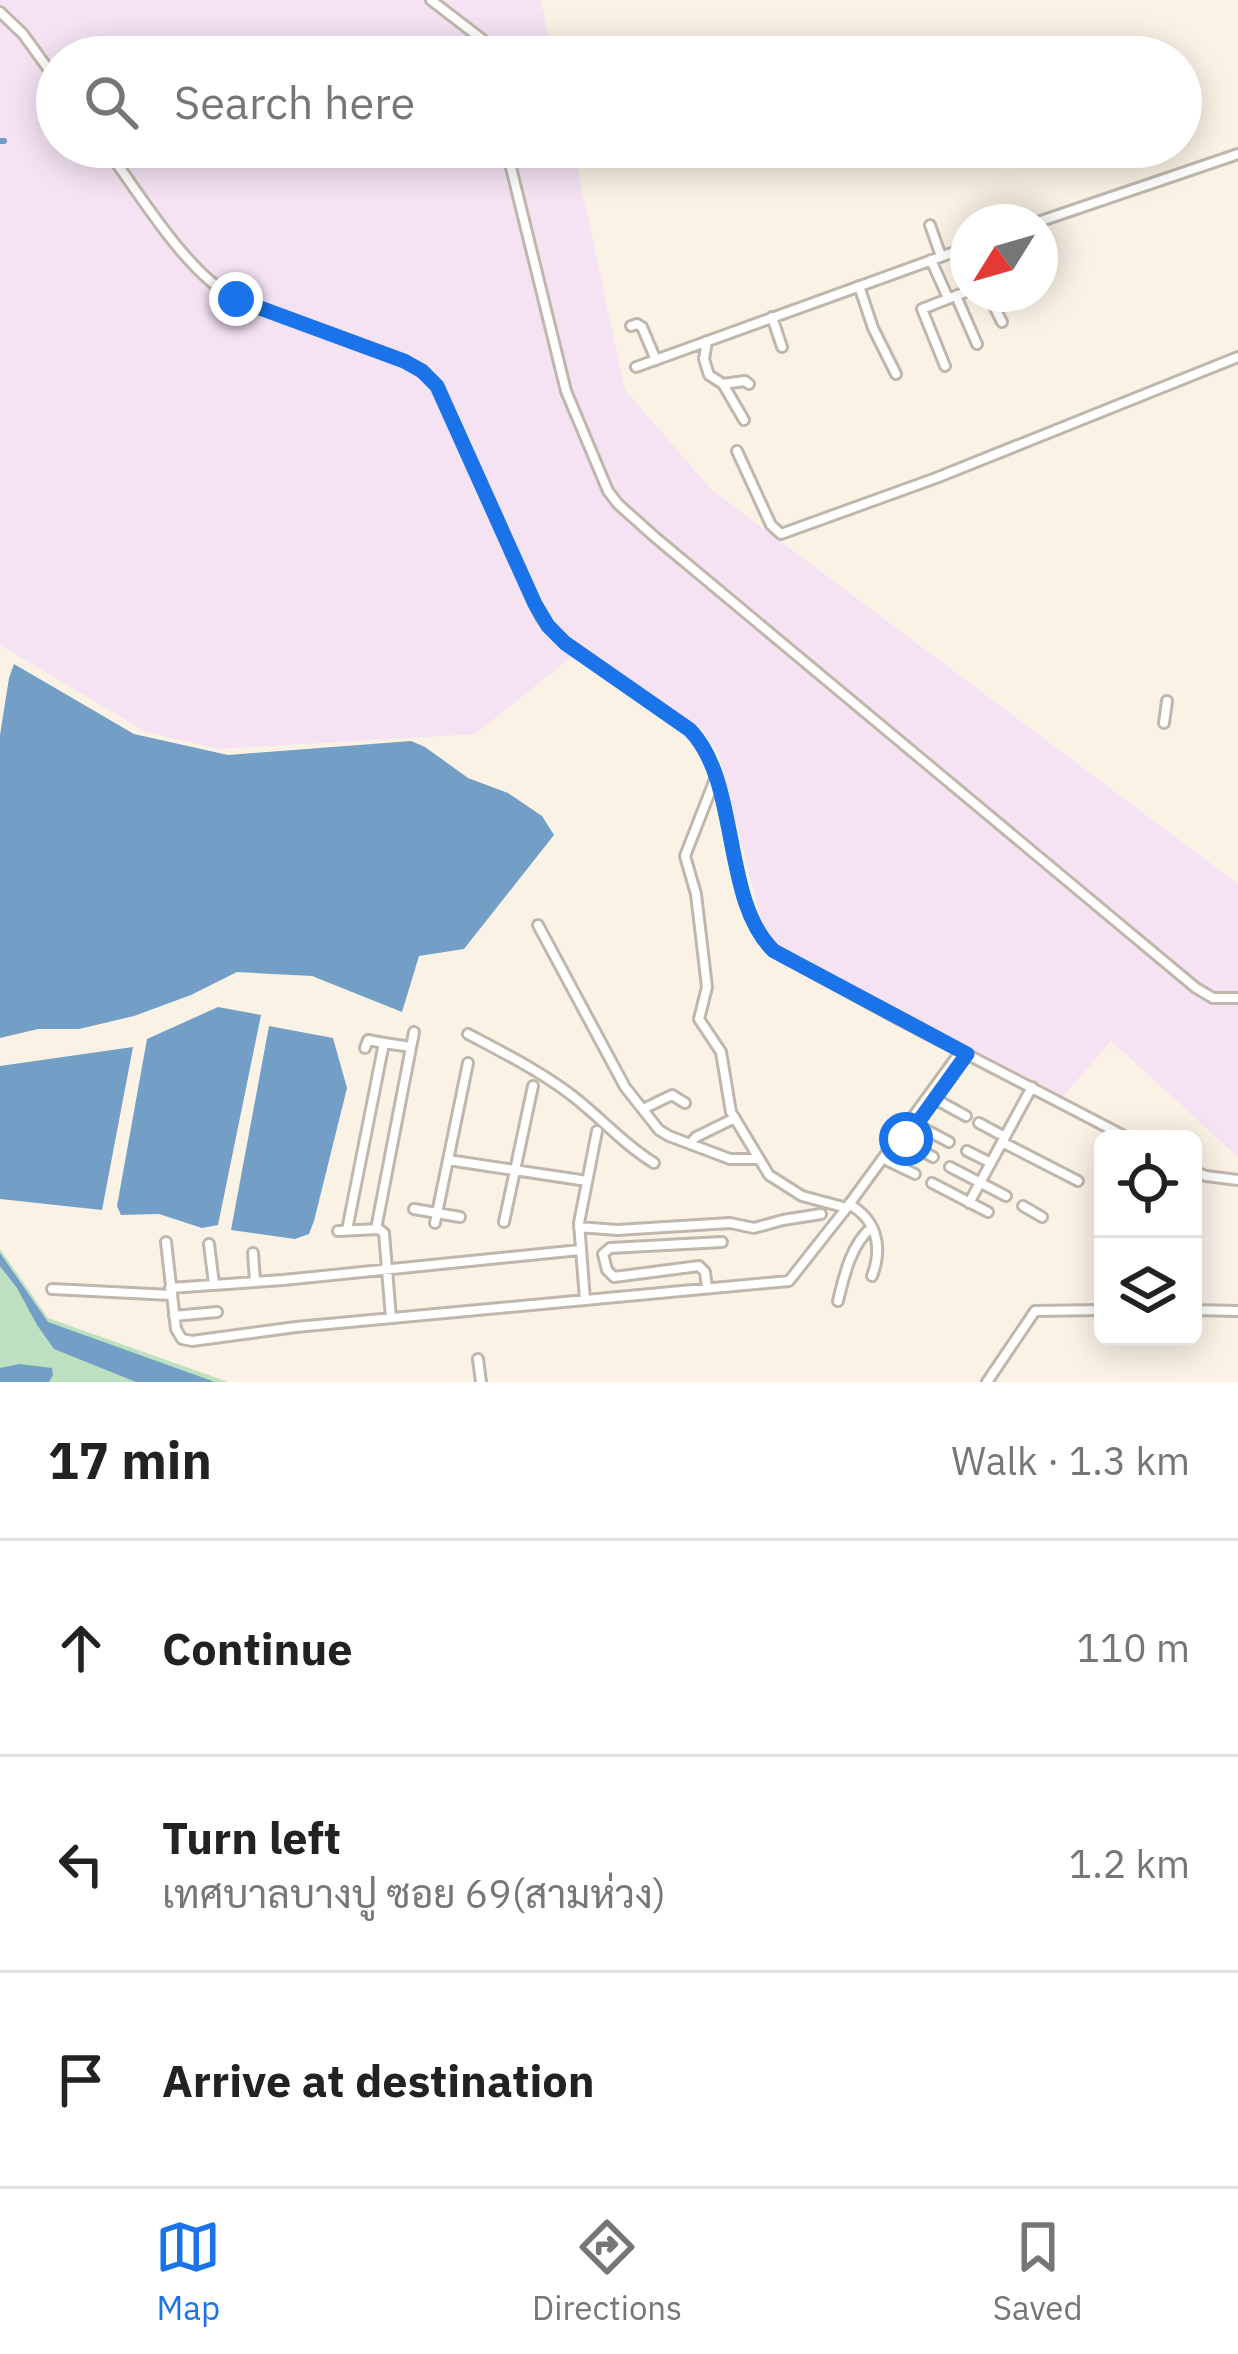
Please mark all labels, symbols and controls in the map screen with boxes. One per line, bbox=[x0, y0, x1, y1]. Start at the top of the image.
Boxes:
search box bbox=[36, 36, 1202, 168]
icon: search bbox=[78, 69, 144, 135]
text: Search here bbox=[174, 73, 415, 131]
north arrow bbox=[950, 204, 1058, 312]
route end bbox=[209, 272, 263, 326]
route start bbox=[879, 1112, 933, 1166]
map controls bbox=[1094, 1130, 1202, 1346]
button: locate bbox=[1094, 1130, 1202, 1238]
button: layers bbox=[1094, 1238, 1202, 1346]
text: 17 min bbox=[48, 1427, 212, 1493]
text: Walk · 1.3 km bbox=[951, 1435, 1190, 1486]
icon: ahead bbox=[48, 1615, 114, 1681]
text: Continue bbox=[162, 1619, 353, 1677]
text: 110 m bbox=[1077, 1622, 1190, 1673]
text: Turn left bbox=[162, 1808, 341, 1866]
icon: left bbox=[48, 1831, 114, 1897]
text: 1.2 km bbox=[1069, 1838, 1190, 1889]
text: เทศบาลบางปู ซอย 69(สามห่วง) bbox=[162, 1868, 666, 1919]
icon: arrive bbox=[48, 2047, 114, 2113]
text: Arrive at destination bbox=[162, 2051, 595, 2109]
tab: Map bbox=[155, 2214, 221, 2329]
tab: Directions bbox=[532, 2214, 682, 2329]
tab: Saved bbox=[993, 2214, 1083, 2329]

